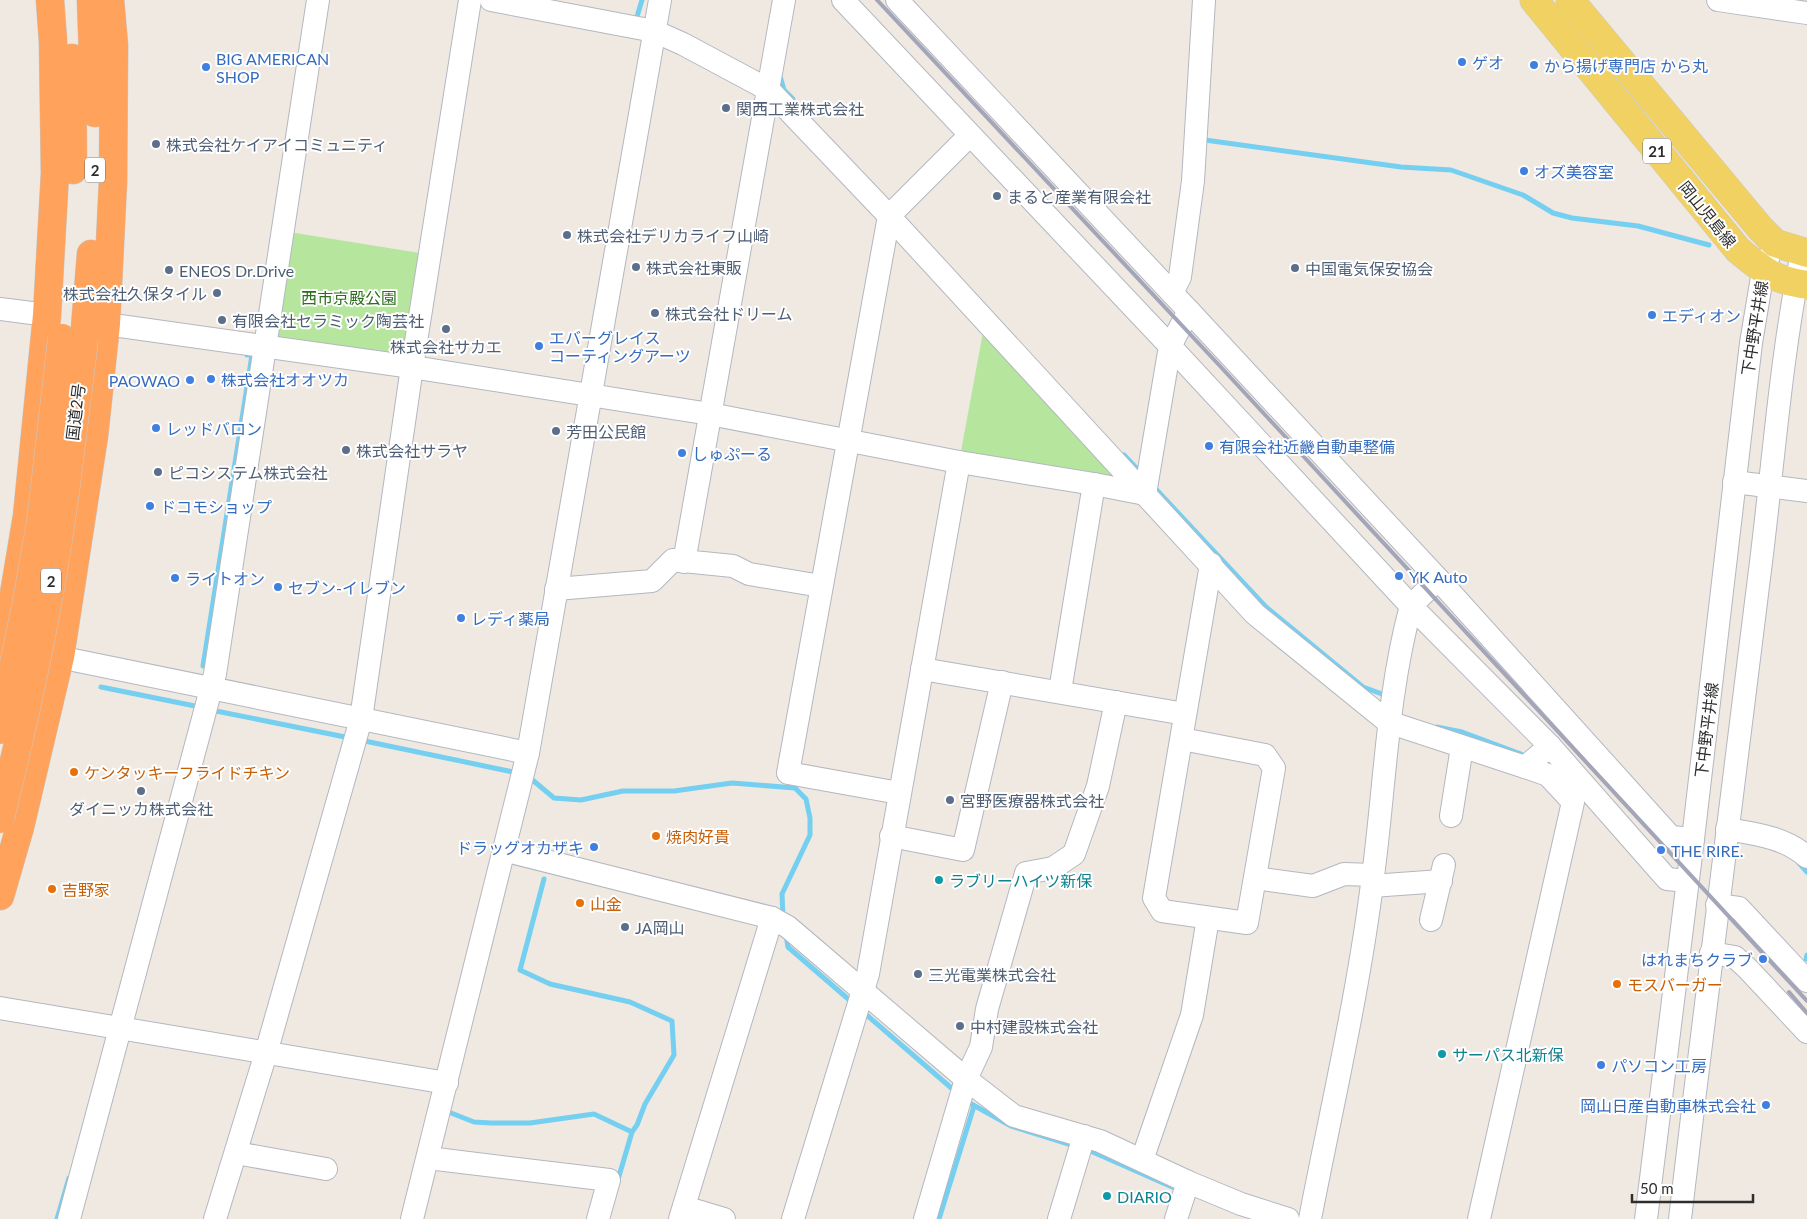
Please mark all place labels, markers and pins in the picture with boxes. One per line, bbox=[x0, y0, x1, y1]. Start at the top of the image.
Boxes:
place label: BIG AMERICAN SHOP bbox=[216, 49, 329, 86]
place label: ゲオ bbox=[1472, 53, 1504, 72]
marker: ゲオ bbox=[1456, 56, 1468, 68]
place label: から揚げ専門店 から丸 bbox=[1544, 56, 1708, 75]
marker: から揚げ専門店 から丸 bbox=[1528, 59, 1540, 71]
marker: BIG AMERICAN SHOP bbox=[200, 61, 212, 73]
place label: 関西工業株式会社 bbox=[736, 99, 864, 118]
marker: 関西工業株式会社 bbox=[720, 102, 732, 114]
place label: 株式会社ケイアイコミュニティ bbox=[166, 135, 388, 154]
marker: 株式会社ケイアイコミュニティ bbox=[150, 138, 162, 150]
place label: オズ美容室 bbox=[1534, 162, 1614, 181]
marker: オズ美容室 bbox=[1518, 165, 1530, 177]
place label: まると産業有限会社 bbox=[1007, 187, 1151, 206]
marker: まると産業有限会社 bbox=[991, 190, 1003, 202]
place label: 株式会社デリカライフ山崎 bbox=[577, 226, 769, 245]
marker: 株式会社デリカライフ山崎 bbox=[561, 229, 573, 241]
place label: 株式会社東販 bbox=[646, 258, 742, 277]
place label: 中国電気保安協会 bbox=[1305, 259, 1433, 278]
place label: ENEOS Dr.Drive bbox=[179, 261, 294, 280]
marker: 株式会社東販 bbox=[630, 261, 642, 273]
marker: 中国電気保安協会 bbox=[1289, 262, 1301, 274]
marker: ENEOS Dr.Drive bbox=[163, 264, 175, 276]
place label: 株式会社久保タイル bbox=[63, 284, 207, 303]
marker: 株式会社久保タイル bbox=[211, 287, 223, 299]
place label: 株式会社ドリーム bbox=[665, 304, 793, 323]
place label: エディオン bbox=[1662, 306, 1741, 325]
marker: 株式会社ドリーム bbox=[649, 307, 661, 319]
marker: エディオン bbox=[1646, 309, 1658, 321]
place label: 有限会社セラミック陶芸社 bbox=[232, 311, 424, 330]
marker: 有限会社セラミック陶芸社 bbox=[216, 314, 228, 326]
marker: 株式会社サカエ bbox=[440, 323, 452, 335]
place label: エバーグレイス コーティングアーツ bbox=[549, 328, 691, 365]
place label: 株式会社サカエ bbox=[390, 337, 502, 356]
marker: エバーグレイス コーティングアーツ bbox=[533, 340, 545, 352]
place label: 株式会社オオツカ bbox=[221, 370, 349, 389]
place label: PAOWAO bbox=[109, 371, 180, 390]
marker: 株式会社オオツカ bbox=[205, 373, 217, 385]
marker: PAOWAO bbox=[184, 374, 196, 386]
place label: レッドバロン bbox=[166, 419, 262, 438]
marker: レッドバロン bbox=[150, 422, 162, 434]
place label: 芳田公民館 bbox=[566, 422, 646, 441]
marker: 芳田公民館 bbox=[550, 425, 562, 437]
place label: 有限会社近畿自動車整備 bbox=[1219, 437, 1395, 456]
marker: 有限会社近畿自動車整備 bbox=[1203, 440, 1215, 452]
place label: 株式会社サラヤ bbox=[356, 441, 468, 460]
marker: 株式会社サラヤ bbox=[340, 444, 352, 456]
place label: しゅぷーる bbox=[692, 444, 772, 463]
marker: しゅぷーる bbox=[676, 447, 688, 459]
place label: ピコシステム株式会社 bbox=[168, 463, 328, 482]
marker: ピコシステム株式会社 bbox=[152, 466, 164, 478]
place label: ドコモショップ bbox=[160, 497, 272, 516]
marker: ドコモショップ bbox=[144, 500, 156, 512]
place label: YK Auto bbox=[1409, 567, 1467, 586]
place label: ライトオン bbox=[185, 569, 265, 588]
marker: YK Auto bbox=[1393, 570, 1405, 582]
marker: ライトオン bbox=[169, 572, 181, 584]
place label: セブン-イレブン bbox=[288, 578, 406, 597]
marker: セブン-イレブン bbox=[272, 581, 284, 593]
place label: レディ薬局 bbox=[471, 609, 550, 628]
marker: レディ薬局 bbox=[455, 612, 467, 624]
place label: ケンタッキーフライドチキン bbox=[84, 763, 290, 782]
marker: ケンタッキーフライドチキン bbox=[68, 766, 80, 778]
marker: ダイニッカ株式会社 bbox=[135, 785, 147, 797]
place label: 宮野医療器株式会社 bbox=[960, 791, 1104, 810]
marker: 宮野医療器株式会社 bbox=[944, 794, 956, 806]
place label: ダイニッカ株式会社 bbox=[69, 799, 213, 818]
place label: 焼肉好貴 bbox=[666, 827, 730, 846]
marker: 焼肉好貴 bbox=[650, 830, 662, 842]
place label: ドラッグオカザキ bbox=[456, 838, 584, 857]
marker: ドラッグオカザキ bbox=[588, 841, 600, 853]
place label: THE RIRE. bbox=[1671, 841, 1744, 860]
marker: THE RIRE. bbox=[1655, 844, 1667, 856]
place label: ラブリーハイツ新保 bbox=[949, 871, 1092, 890]
marker: ラブリーハイツ新保 bbox=[933, 874, 945, 886]
place label: 吉野家 bbox=[62, 880, 110, 899]
marker: 吉野家 bbox=[46, 883, 58, 895]
place label: 山金 bbox=[590, 894, 622, 913]
marker: 山金 bbox=[574, 897, 586, 909]
place label: JA岡山 bbox=[635, 918, 684, 937]
marker: JA岡山 bbox=[619, 921, 631, 933]
place label: はれまちクラブ bbox=[1641, 950, 1753, 969]
marker: はれまちクラブ bbox=[1757, 953, 1769, 965]
place label: 三光電業株式会社 bbox=[928, 965, 1056, 984]
marker: 三光電業株式会社 bbox=[912, 968, 924, 980]
place label: モスバーガー bbox=[1627, 975, 1723, 994]
marker: モスバーガー bbox=[1611, 978, 1623, 990]
place label: 中村建設株式会社 bbox=[970, 1017, 1098, 1036]
marker: 中村建設株式会社 bbox=[954, 1020, 966, 1032]
place label: サーパス北新保 bbox=[1452, 1045, 1564, 1064]
marker: サーパス北新保 bbox=[1436, 1048, 1448, 1060]
place label: パソコン工房 bbox=[1611, 1056, 1707, 1075]
marker: パソコン工房 bbox=[1595, 1059, 1607, 1071]
place label: 岡山日産自動車株式会社 bbox=[1580, 1096, 1756, 1115]
marker: 岡山日産自動車株式会社 bbox=[1760, 1099, 1772, 1111]
place label: DIARIO bbox=[1117, 1187, 1172, 1206]
marker: DIARIO bbox=[1101, 1190, 1113, 1202]

